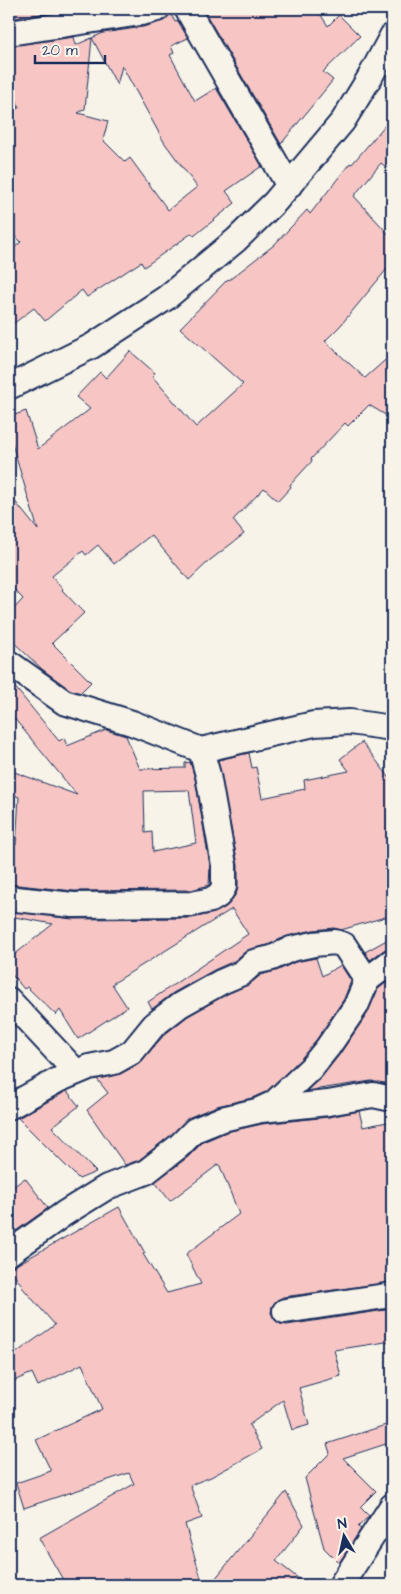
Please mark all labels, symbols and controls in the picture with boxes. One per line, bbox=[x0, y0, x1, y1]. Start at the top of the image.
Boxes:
scale bar bbox=[35, 32, 105, 64]
text: 20 m bbox=[42, 40, 78, 61]
north arrow bbox=[318, 1512, 368, 1562]
text: N bbox=[336, 1514, 348, 1535]

